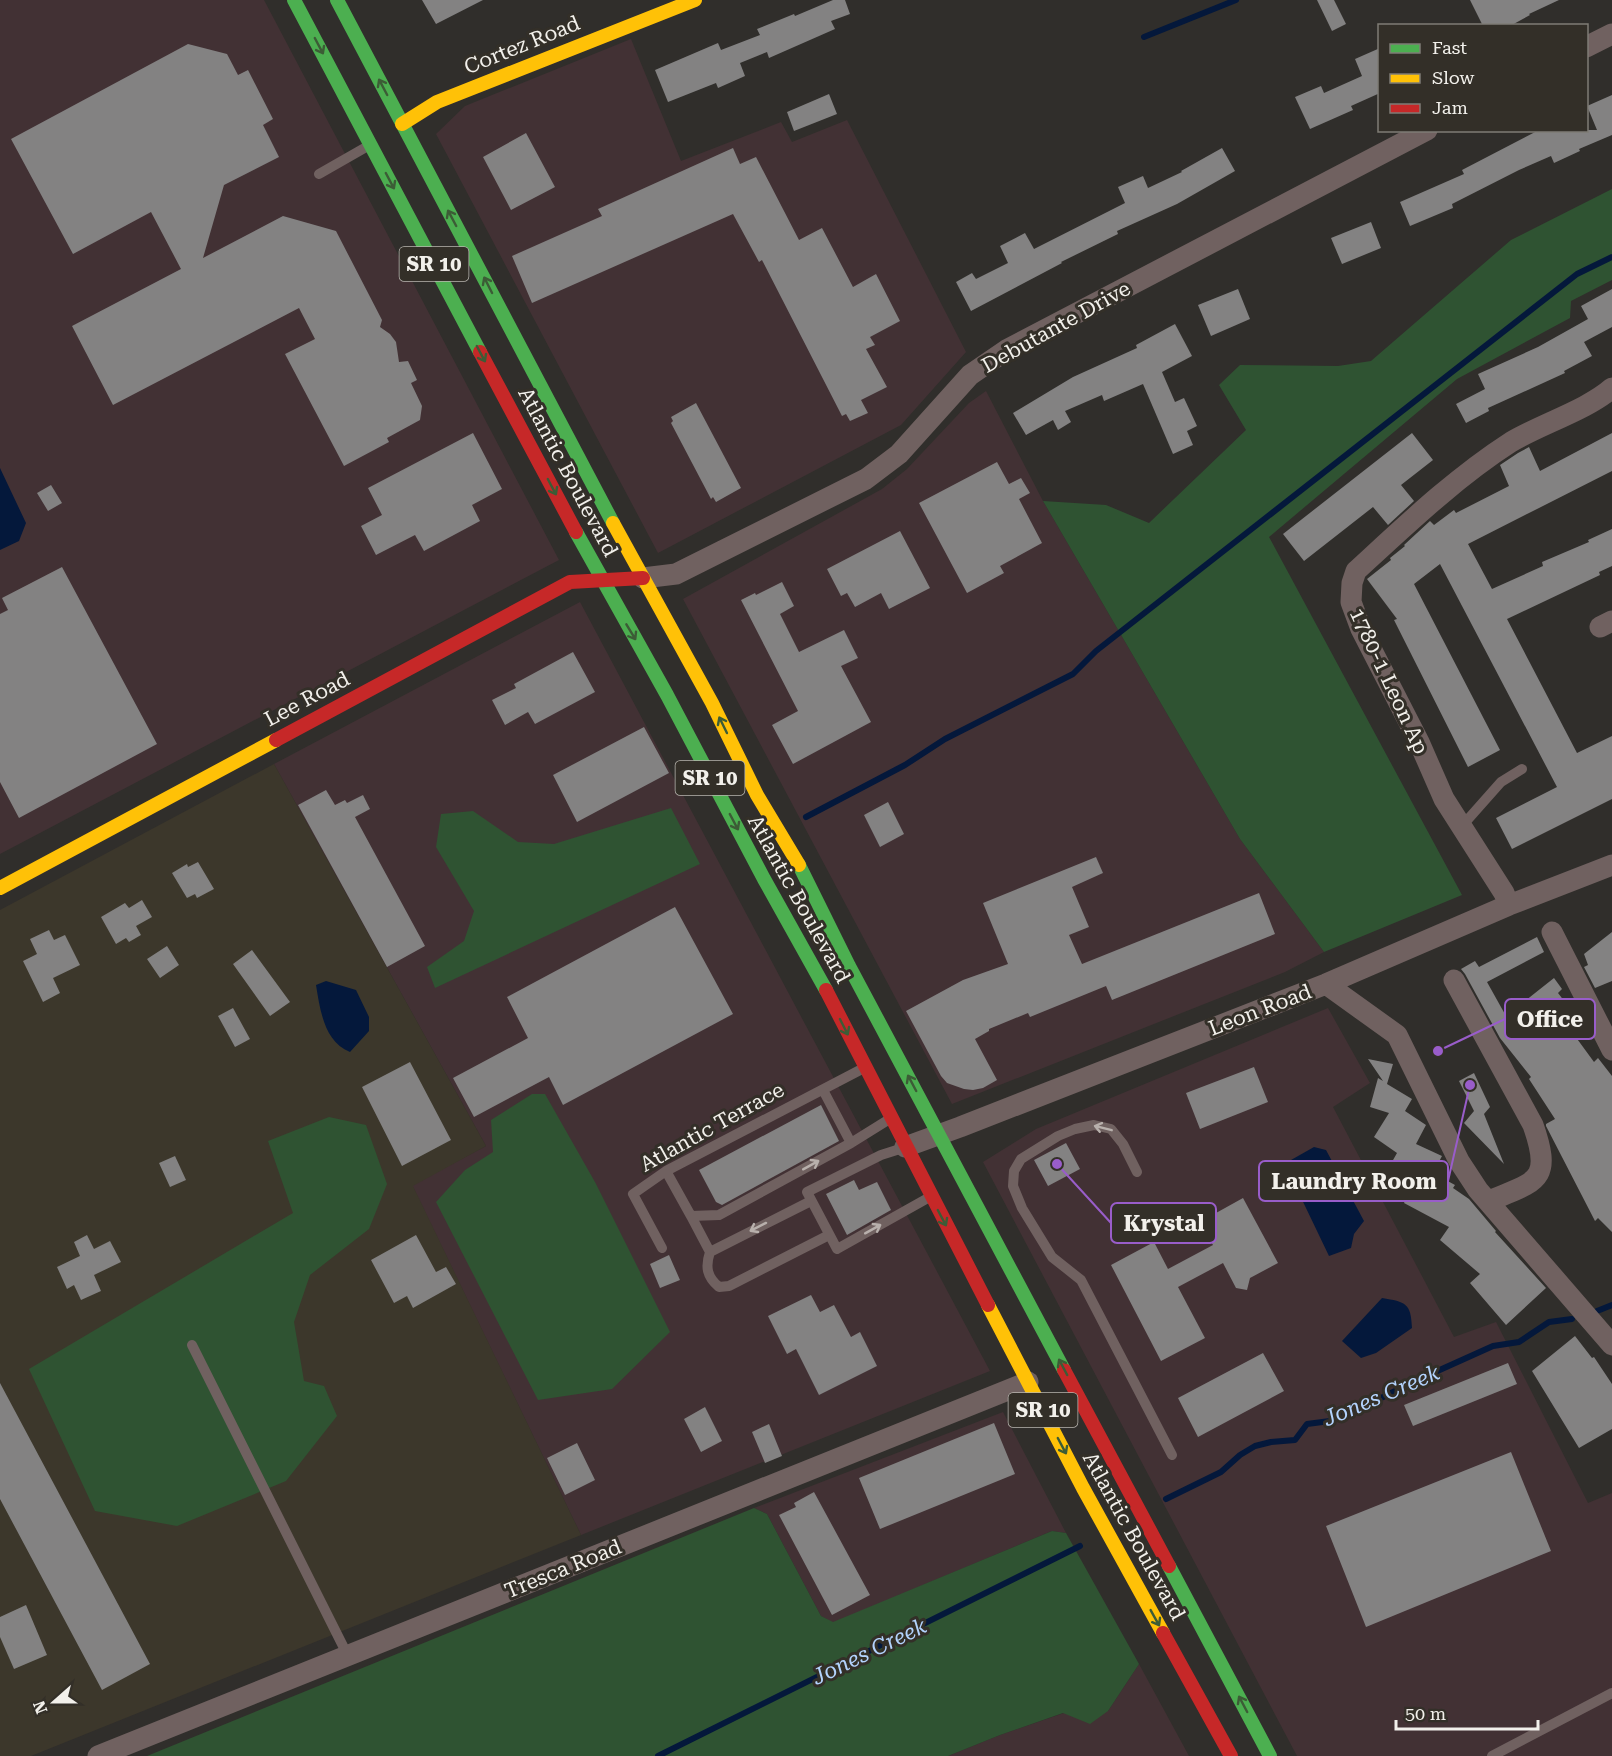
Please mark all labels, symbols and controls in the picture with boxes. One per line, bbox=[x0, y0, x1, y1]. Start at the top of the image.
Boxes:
street label: Cortez Road bbox=[461, 11, 584, 79]
legend bbox=[1378, 24, 1588, 132]
one-way arrow bbox=[314, 37, 325, 55]
text: Fast bbox=[1432, 37, 1467, 58]
text: Slow bbox=[1432, 67, 1474, 88]
one-way arrow bbox=[377, 79, 389, 96]
text: Jam bbox=[1432, 97, 1468, 118]
one-way arrow bbox=[385, 172, 396, 190]
one-way arrow bbox=[446, 209, 457, 227]
road number: SR 10 bbox=[400, 247, 468, 281]
street label: Debutante Drive bbox=[977, 276, 1135, 378]
one-way arrow bbox=[482, 277, 494, 294]
one-way arrow bbox=[475, 345, 487, 362]
street label: Atlantic Boulevard bbox=[513, 383, 623, 561]
one-way arrow bbox=[546, 478, 558, 495]
street label: 1780-1 Leon Ap bbox=[1345, 604, 1433, 758]
one-way arrow bbox=[626, 623, 638, 640]
street label: Lee Road bbox=[260, 666, 354, 731]
one-way arrow bbox=[716, 716, 728, 734]
road number: SR 10 bbox=[676, 761, 744, 795]
street label: Atlantic Boulevard bbox=[743, 811, 855, 988]
one-way arrow bbox=[729, 813, 740, 831]
street label: Leon Road bbox=[1205, 979, 1315, 1041]
callout: Office bbox=[1505, 999, 1595, 1039]
text: Office bbox=[1517, 1007, 1583, 1032]
one-way arrow bbox=[839, 1018, 850, 1036]
one-way arrow bbox=[906, 1075, 918, 1092]
street label: Atlantic Terrace bbox=[636, 1077, 788, 1177]
one-way arrow bbox=[1094, 1122, 1113, 1134]
one-way arrow bbox=[802, 1159, 819, 1171]
callout: Laundry Room bbox=[1259, 1161, 1448, 1201]
text: Laundry Room bbox=[1271, 1169, 1437, 1194]
callout: Krystal bbox=[1111, 1203, 1216, 1243]
one-way arrow bbox=[937, 1208, 948, 1226]
text: Krystal bbox=[1124, 1211, 1204, 1236]
one-way arrow bbox=[750, 1222, 768, 1233]
one-way arrow bbox=[864, 1223, 881, 1235]
one-way arrow bbox=[1057, 1359, 1069, 1376]
water label: Jones Creek bbox=[1318, 1360, 1443, 1432]
road number: SR 10 bbox=[1008, 1393, 1078, 1427]
one-way arrow bbox=[1056, 1437, 1068, 1454]
street label: Atlantic Boulevard bbox=[1078, 1448, 1190, 1625]
street label: Tresca Road bbox=[501, 1535, 625, 1603]
one-way arrow bbox=[1150, 1608, 1161, 1626]
water label: Jones Creek bbox=[807, 1613, 930, 1690]
north arrow bbox=[24, 1672, 84, 1732]
scale bar bbox=[1396, 1693, 1538, 1731]
one-way arrow bbox=[1237, 1696, 1248, 1714]
text: N bbox=[29, 1698, 52, 1716]
text: 50 m bbox=[1405, 1703, 1446, 1724]

